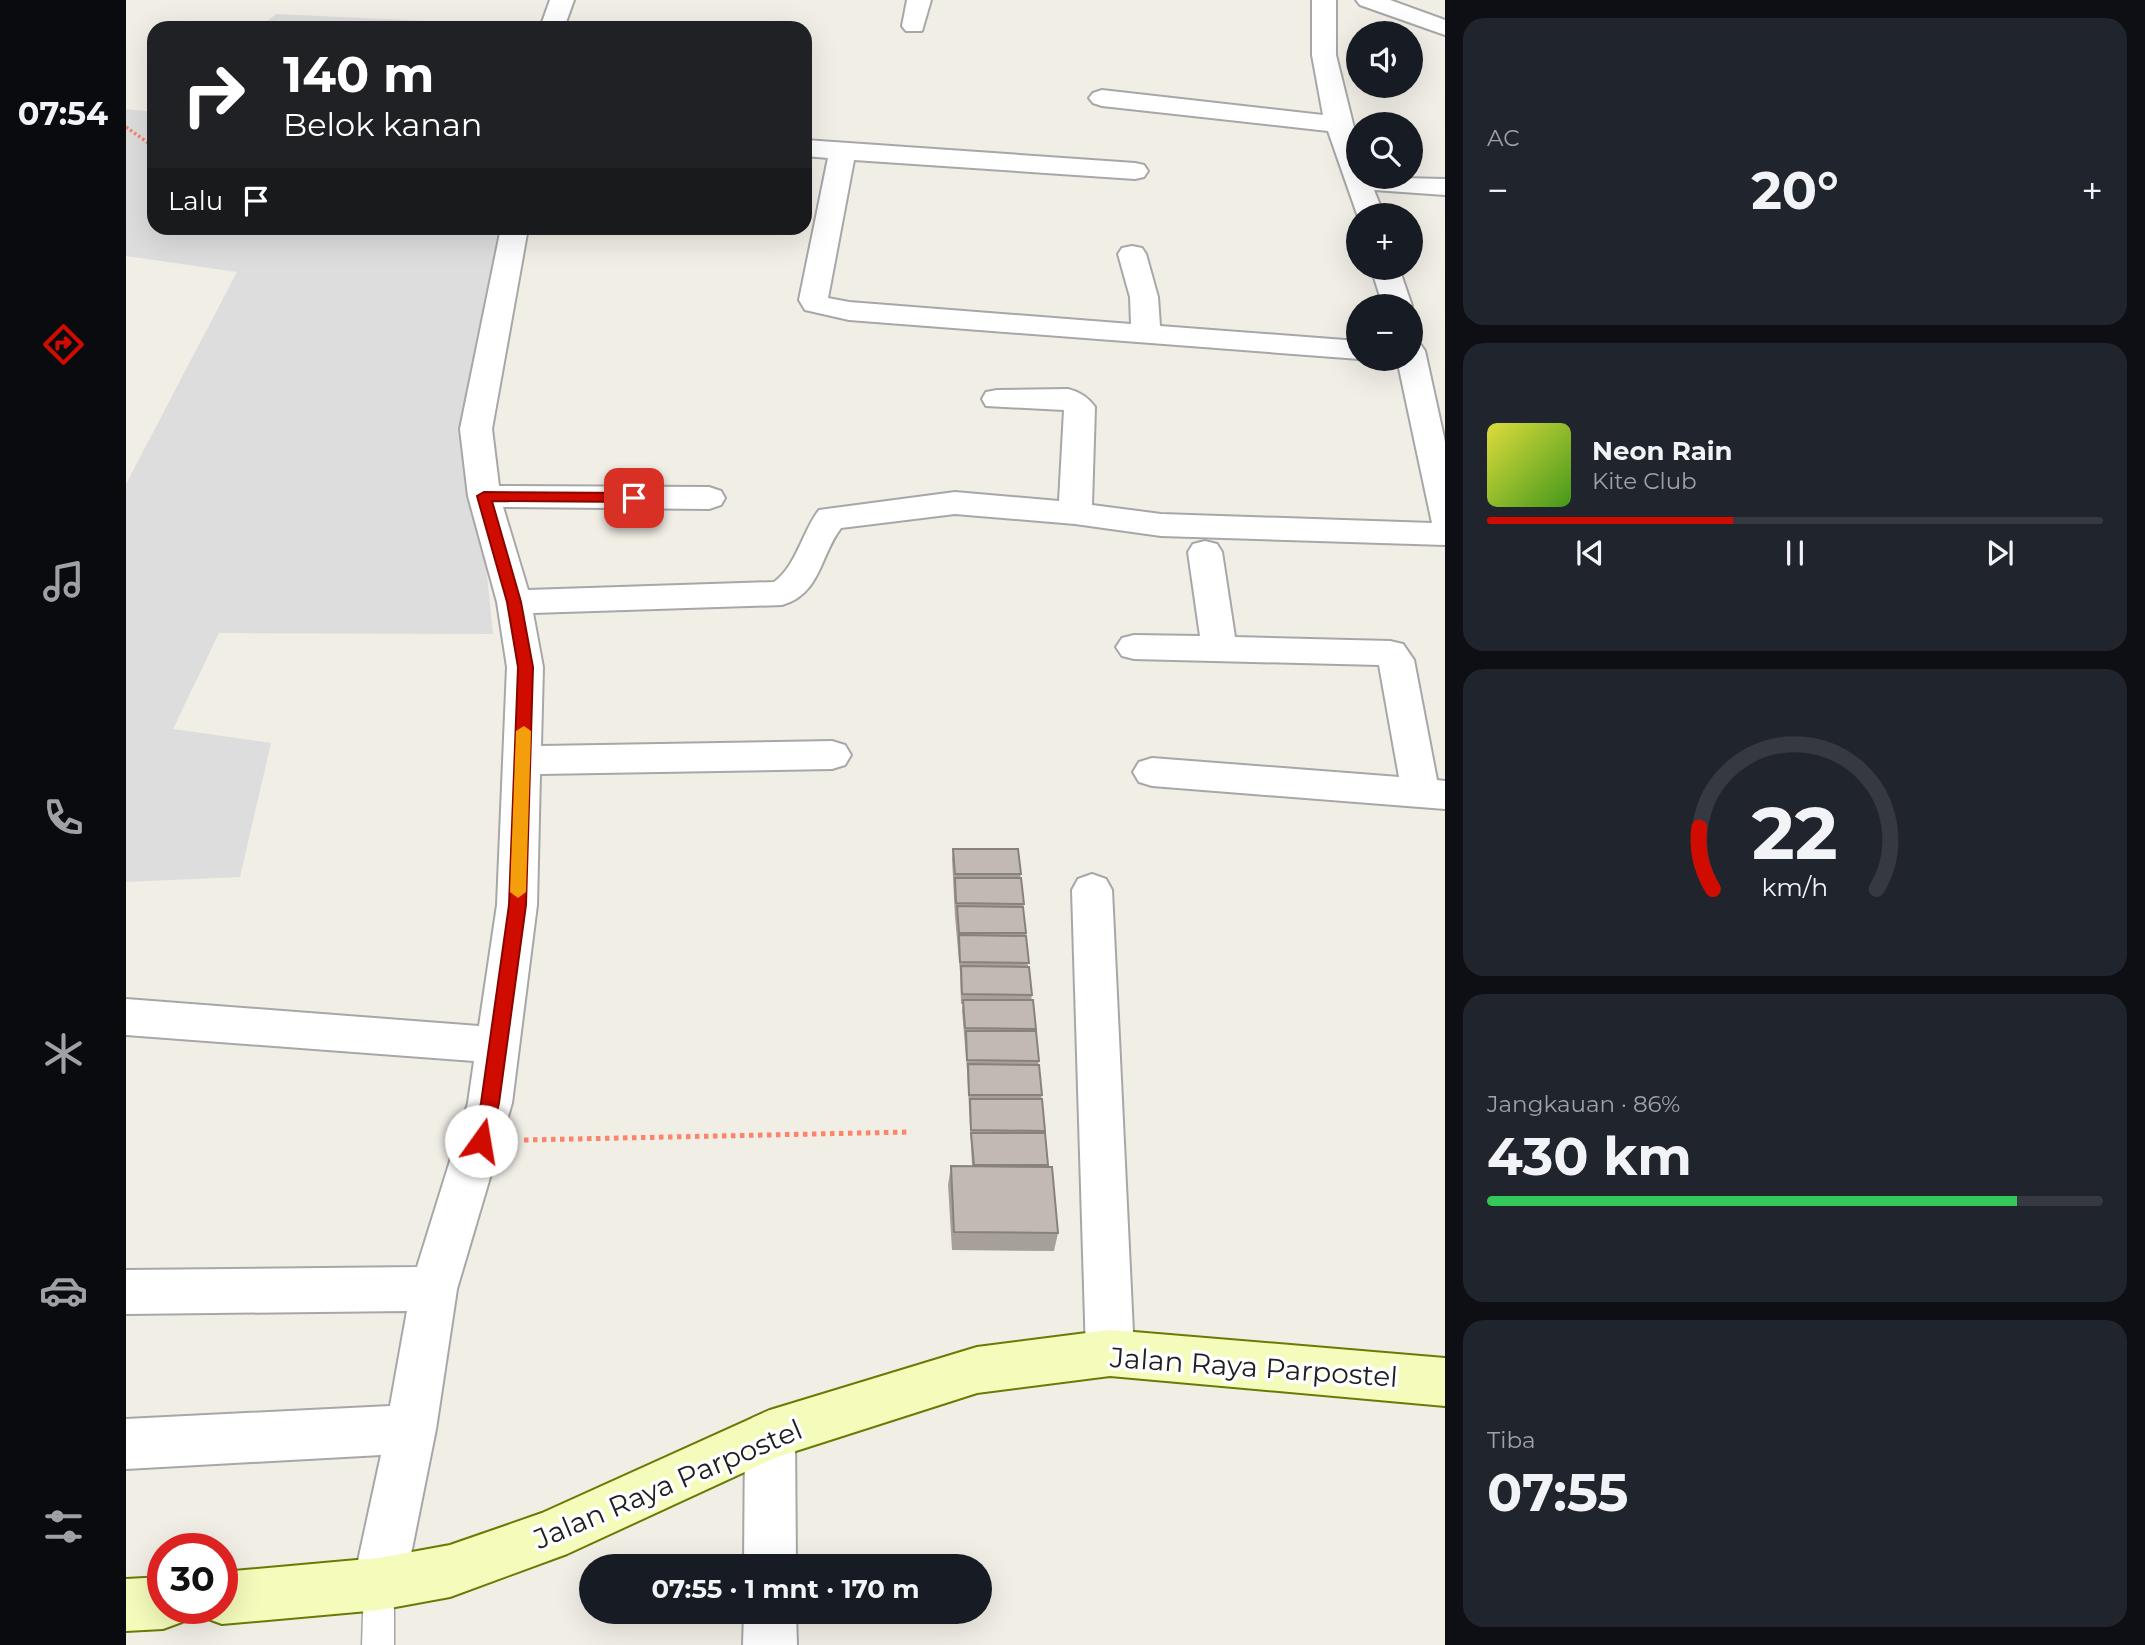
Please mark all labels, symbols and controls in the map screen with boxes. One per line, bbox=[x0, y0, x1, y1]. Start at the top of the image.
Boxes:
map controls bbox=[1346, 21, 1423, 371]
button: sound bbox=[1346, 21, 1423, 98]
text: 140 m bbox=[283, 45, 435, 104]
icon: right bbox=[168, 49, 259, 140]
text: 07:54 bbox=[18, 94, 108, 133]
text: Belok kanan bbox=[283, 105, 483, 144]
button: search bbox=[1346, 112, 1423, 189]
text: AC bbox=[1487, 124, 1520, 152]
text: 20° bbox=[1751, 159, 1839, 222]
text: − bbox=[1487, 167, 1509, 214]
text: + bbox=[2081, 167, 2103, 214]
icon: arrive bbox=[237, 182, 275, 220]
text: Lalu bbox=[168, 185, 223, 217]
button: + bbox=[1346, 203, 1423, 280]
button: − bbox=[1346, 294, 1423, 371]
icon: directions bbox=[39, 320, 88, 369]
text: Neon Rain bbox=[1592, 435, 1733, 467]
text: Kite Club bbox=[1592, 467, 1697, 495]
pin bbox=[604, 468, 664, 528]
icon: arrive bbox=[615, 479, 653, 517]
icon: previous bbox=[1571, 534, 1609, 572]
icon: pause bbox=[1776, 534, 1814, 572]
icon: next bbox=[1981, 534, 2019, 572]
icon: music bbox=[39, 557, 88, 606]
text: 22 bbox=[1752, 789, 1838, 877]
icon: phone bbox=[39, 793, 88, 842]
text: km/h bbox=[1762, 871, 1828, 901]
icon: climate bbox=[39, 1029, 88, 1078]
text: Jangkauan · 86% bbox=[1487, 1090, 1680, 1118]
position arrow bbox=[444, 1104, 518, 1178]
text: 430 km bbox=[1487, 1125, 1692, 1188]
icon: car bbox=[39, 1266, 88, 1315]
street label: Jalan Raya Parpostel bbox=[1108, 1340, 1399, 1394]
street label: Jalan Raya Parpostel bbox=[528, 1412, 807, 1556]
text: Tiba bbox=[1487, 1426, 1535, 1454]
text: 07:55 bbox=[1487, 1461, 1629, 1524]
icon: filters bbox=[39, 1502, 88, 1551]
speed limit sign: 30 bbox=[147, 1533, 238, 1624]
text: 07:55 · 1 mnt · 170 m bbox=[651, 1573, 920, 1605]

